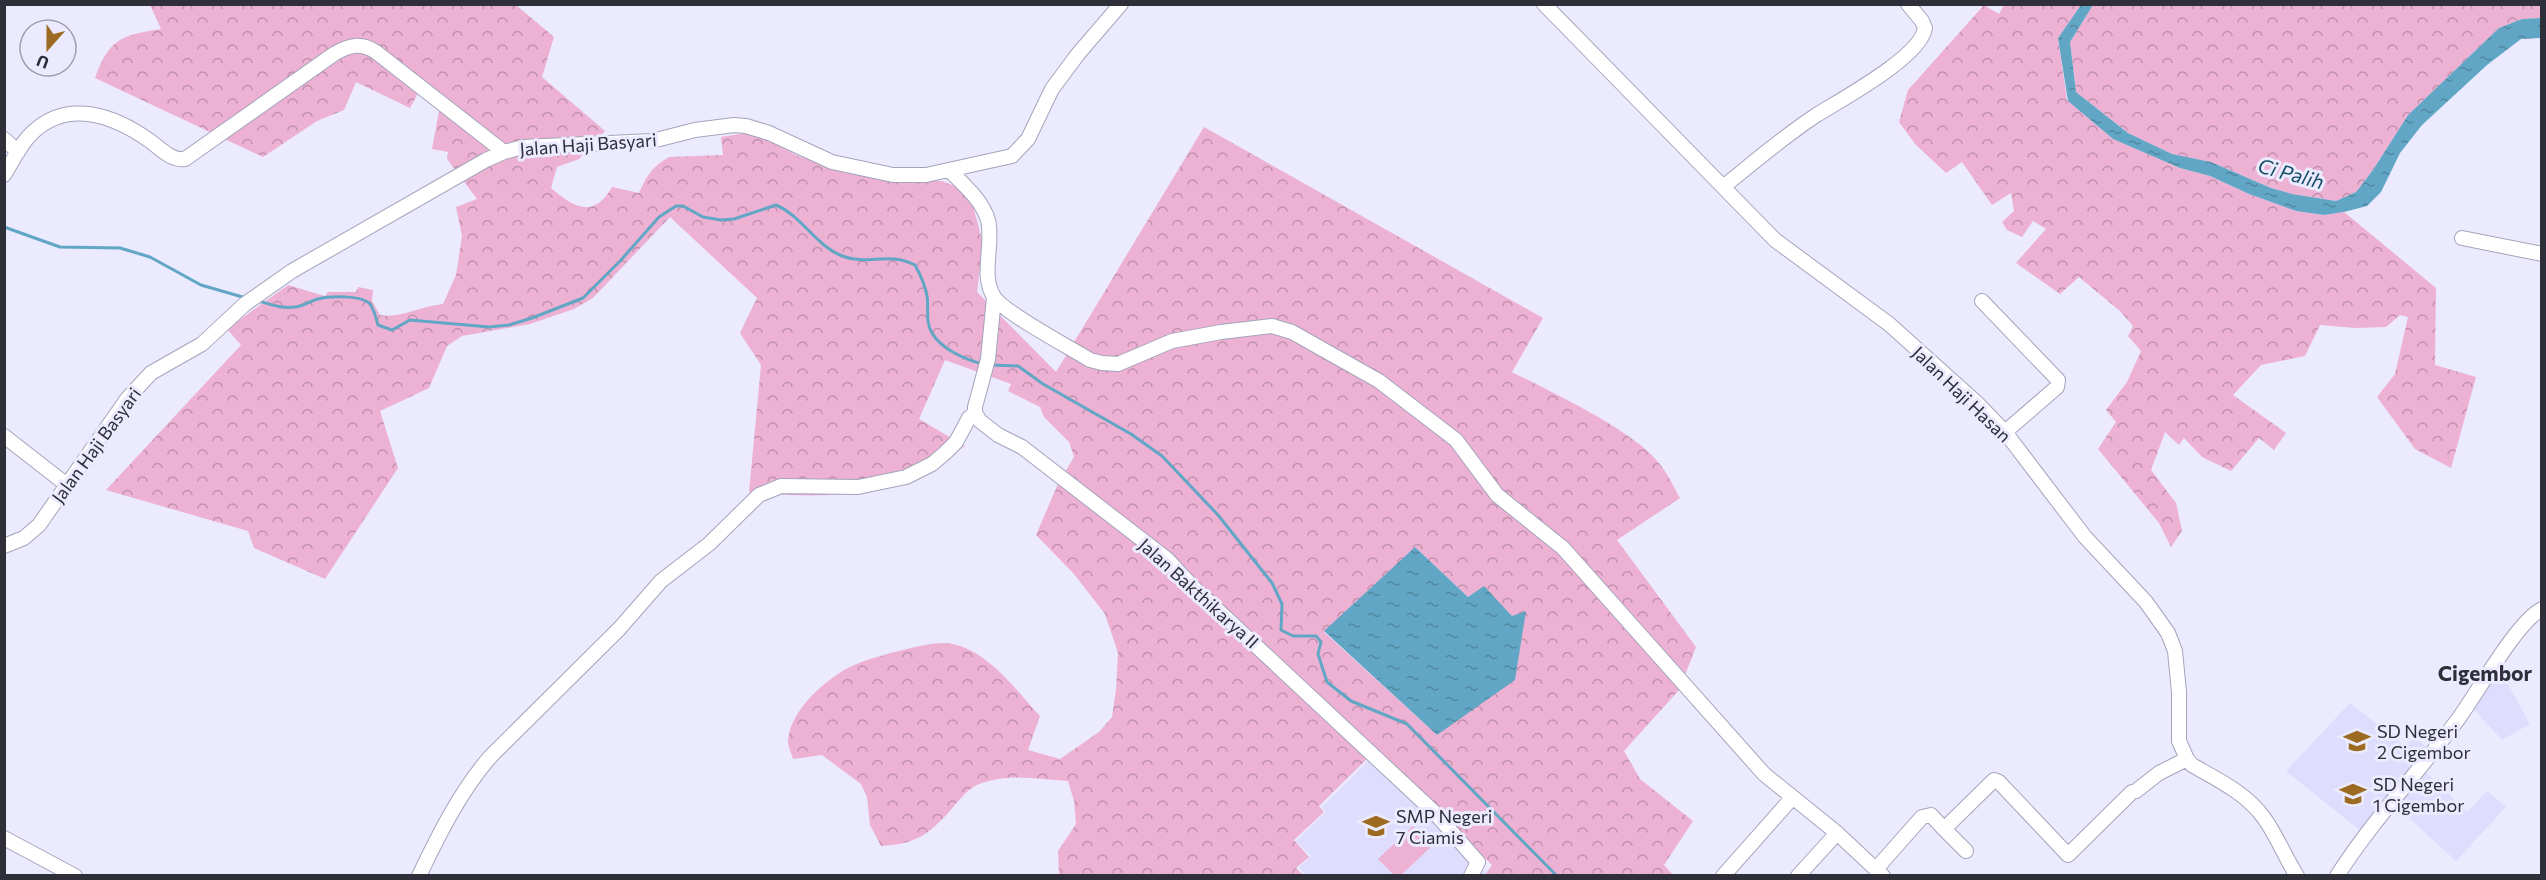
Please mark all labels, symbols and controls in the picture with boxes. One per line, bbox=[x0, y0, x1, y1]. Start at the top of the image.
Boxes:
north arrow bbox=[18, 18, 78, 78]
text: U bbox=[34, 52, 51, 73]
street label: Jalan Haji Basyari bbox=[519, 128, 657, 160]
water label: Ci Palih bbox=[2255, 153, 2327, 193]
street label: Jalan Haji Hasan bbox=[1908, 341, 2016, 447]
street label: Jalan Haji Basyari bbox=[47, 383, 145, 507]
street label: Jalan Bakthikarya II bbox=[1134, 533, 1264, 653]
district label: Cigembor bbox=[2438, 660, 2533, 685]
place label: SD Negeri 2 Cigembor bbox=[2377, 720, 2471, 763]
school or university icon: SD Negeri 2 Cigembor bbox=[2342, 726, 2372, 756]
place label: SD Negeri 1 Cigembor bbox=[2373, 773, 2464, 816]
school or university icon: SD Negeri 1 Cigembor bbox=[2338, 779, 2368, 809]
place label: SMP Negeri 7 Ciamis bbox=[1396, 805, 1493, 848]
school or university icon: SMP Negeri 7 Ciamis bbox=[1361, 811, 1391, 841]

